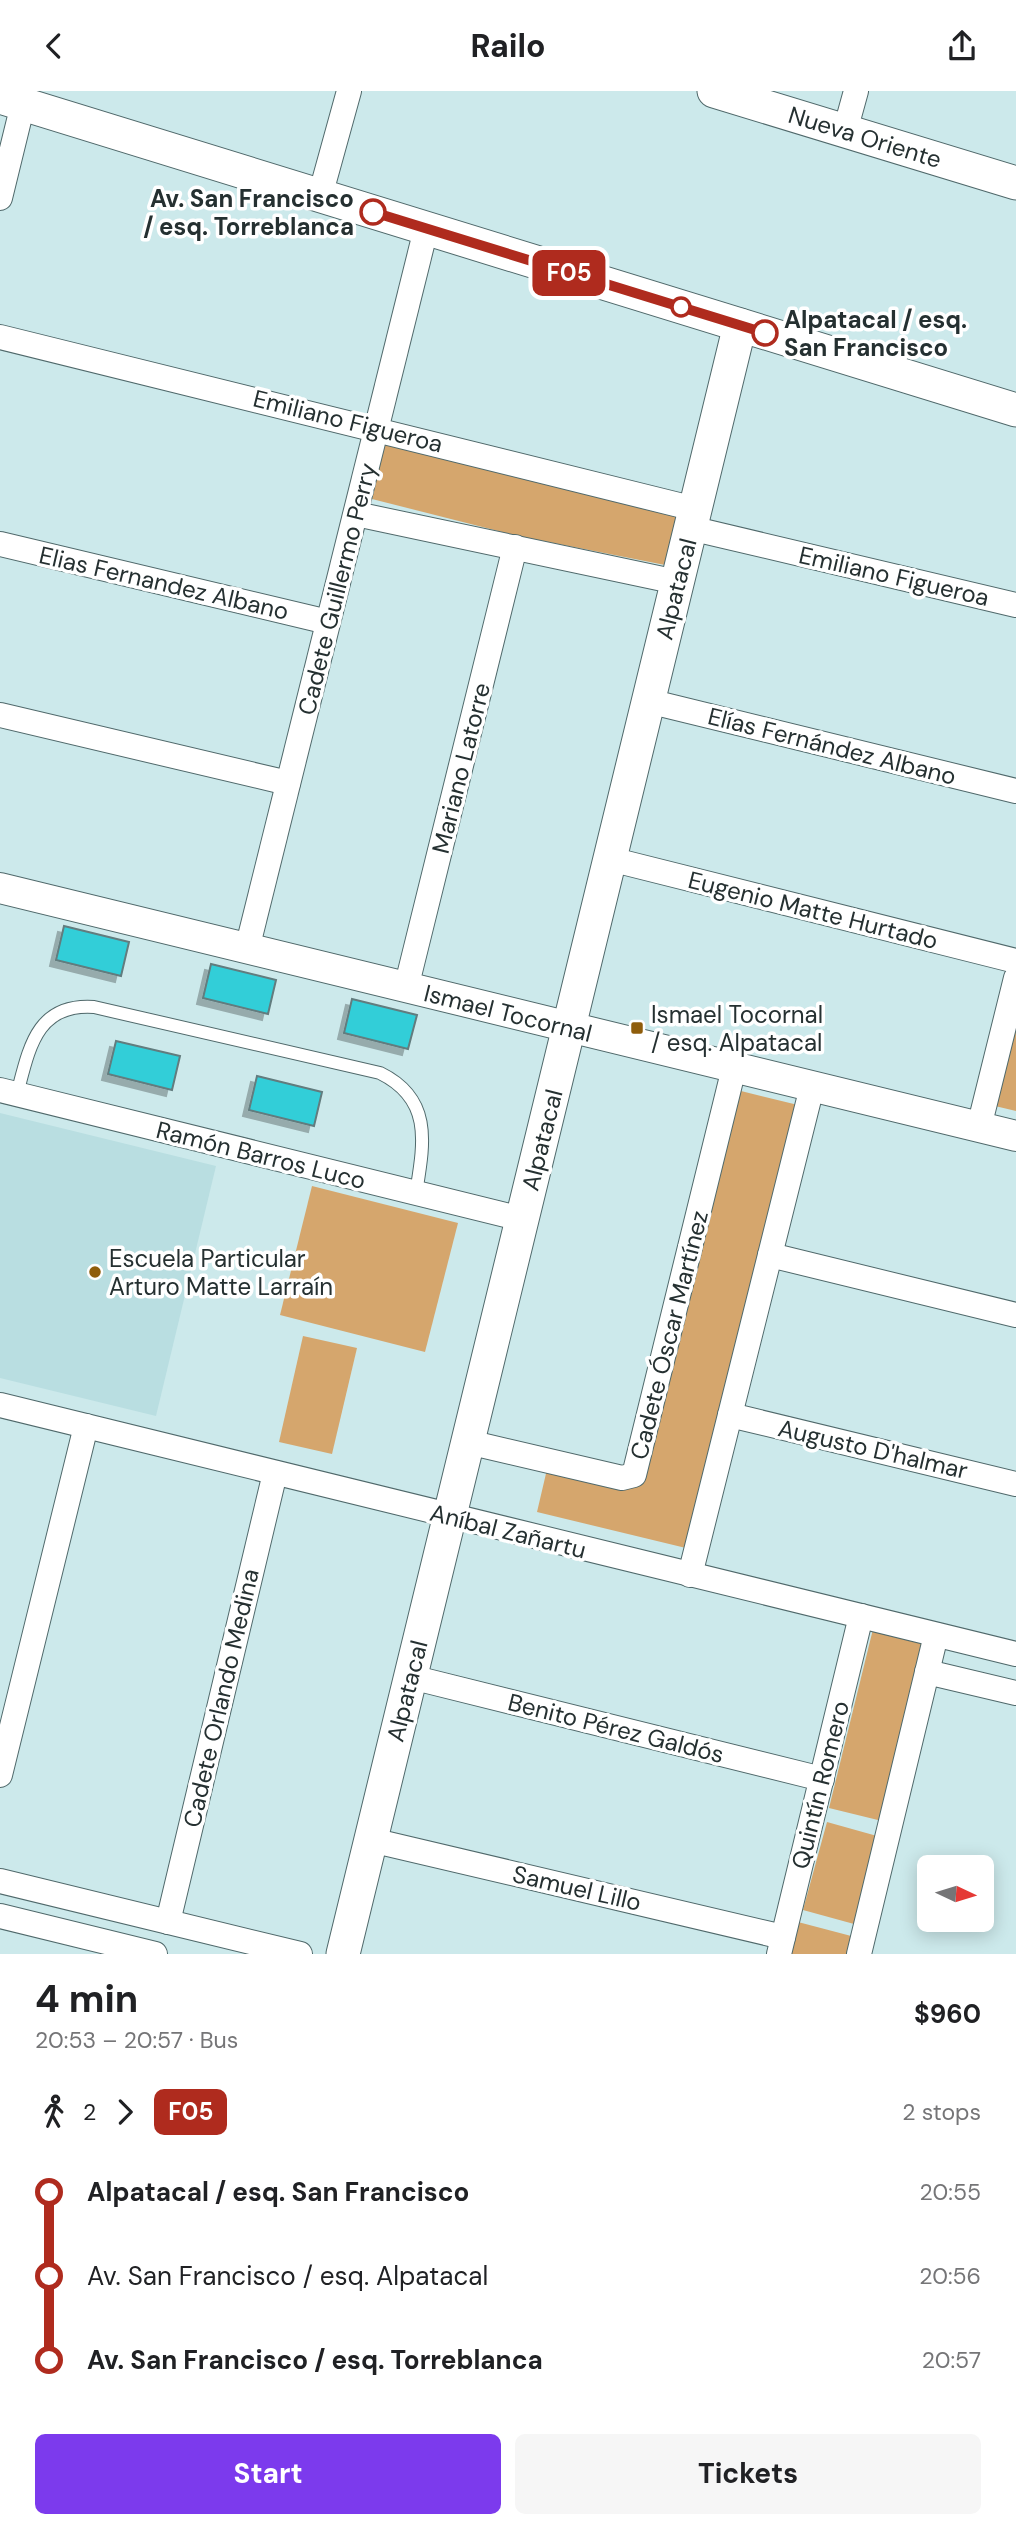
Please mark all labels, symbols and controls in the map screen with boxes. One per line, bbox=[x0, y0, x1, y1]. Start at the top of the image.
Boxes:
text: Railo bbox=[470, 25, 546, 67]
icon: back bbox=[35, 27, 73, 65]
icon: share bbox=[943, 27, 981, 65]
street label: Nueva Oriente bbox=[785, 99, 945, 175]
place label: Av. San Francisco / esq. Torreblanca bbox=[143, 183, 354, 242]
marker: Av. San Francisco / esq. Torreblanca bbox=[360, 199, 386, 225]
line badge: F05 bbox=[529, 250, 609, 296]
text: F05 bbox=[546, 257, 592, 288]
unlabelled marker bbox=[671, 297, 691, 317]
place label: Alpatacal / esq. San Francisco bbox=[784, 304, 967, 363]
marker: Alpatacal / esq. San Francisco bbox=[752, 320, 778, 346]
street label: Emiliano Figueroa bbox=[250, 382, 446, 460]
street label: Cadete Guillermo Perry bbox=[291, 460, 383, 718]
street label: Alpatacal bbox=[648, 535, 704, 643]
street label: Elias Fernandez Albano bbox=[36, 539, 292, 627]
street label: Emiliano Figueroa bbox=[796, 539, 992, 613]
street label: Mariano Latorre bbox=[425, 679, 497, 857]
street label: Elías Fernández Albano bbox=[705, 700, 959, 792]
street label: Eugenio Matte Hurtado bbox=[685, 864, 941, 956]
street label: Ismael Tocornal bbox=[421, 977, 595, 1049]
place label: Ismael Tocornal / esq. Alpatacal bbox=[651, 999, 823, 1058]
marker: Ismael Tocornal / esq. Alpatacal bbox=[629, 1020, 645, 1036]
street label: Alpatacal bbox=[514, 1086, 570, 1194]
street label: Ramón Barros Luco bbox=[153, 1114, 369, 1196]
street label: Cadete Óscar Martínez bbox=[623, 1207, 715, 1463]
place label: Escuela Particular Arturo Matte Larraín bbox=[109, 1243, 333, 1302]
marker: Escuela Particular Arturo Matte Larraín bbox=[87, 1264, 103, 1280]
street label: Augusto D'halmar bbox=[775, 1412, 971, 1486]
street label: Aníbal Zañartu bbox=[427, 1497, 589, 1565]
street label: Cadete Orlando Medina bbox=[176, 1566, 266, 1830]
street label: Alpatacal bbox=[379, 1637, 435, 1745]
street label: Benito Pérez Galdós bbox=[505, 1686, 727, 1770]
street label: Quintín Romero bbox=[784, 1698, 856, 1872]
north arrow bbox=[917, 1855, 994, 1932]
map controls bbox=[917, 1855, 994, 1932]
street label: Samuel Lillo bbox=[510, 1858, 644, 1918]
text: 4 min bbox=[35, 1974, 138, 2024]
text: $960 bbox=[914, 1997, 981, 2031]
text: 20:53 – 20:57 · Bus bbox=[35, 2025, 238, 2055]
icon: walk bbox=[35, 2093, 73, 2131]
icon: forward bbox=[106, 2093, 144, 2131]
text: F05 bbox=[168, 2096, 213, 2127]
text: 2 bbox=[83, 2097, 96, 2127]
text: 2 stops bbox=[902, 2097, 981, 2127]
text: Alpatacal / esq. San Francisco bbox=[87, 2175, 469, 2209]
text: 20:55 bbox=[920, 2177, 981, 2207]
text: Av. San Francisco / esq. Alpatacal bbox=[87, 2259, 488, 2293]
text: 20:56 bbox=[919, 2261, 981, 2291]
text: Av. San Francisco / esq. Torreblanca bbox=[87, 2343, 543, 2377]
text: 20:57 bbox=[922, 2345, 981, 2375]
button: Start bbox=[35, 2434, 501, 2514]
button: Tickets bbox=[515, 2434, 981, 2514]

